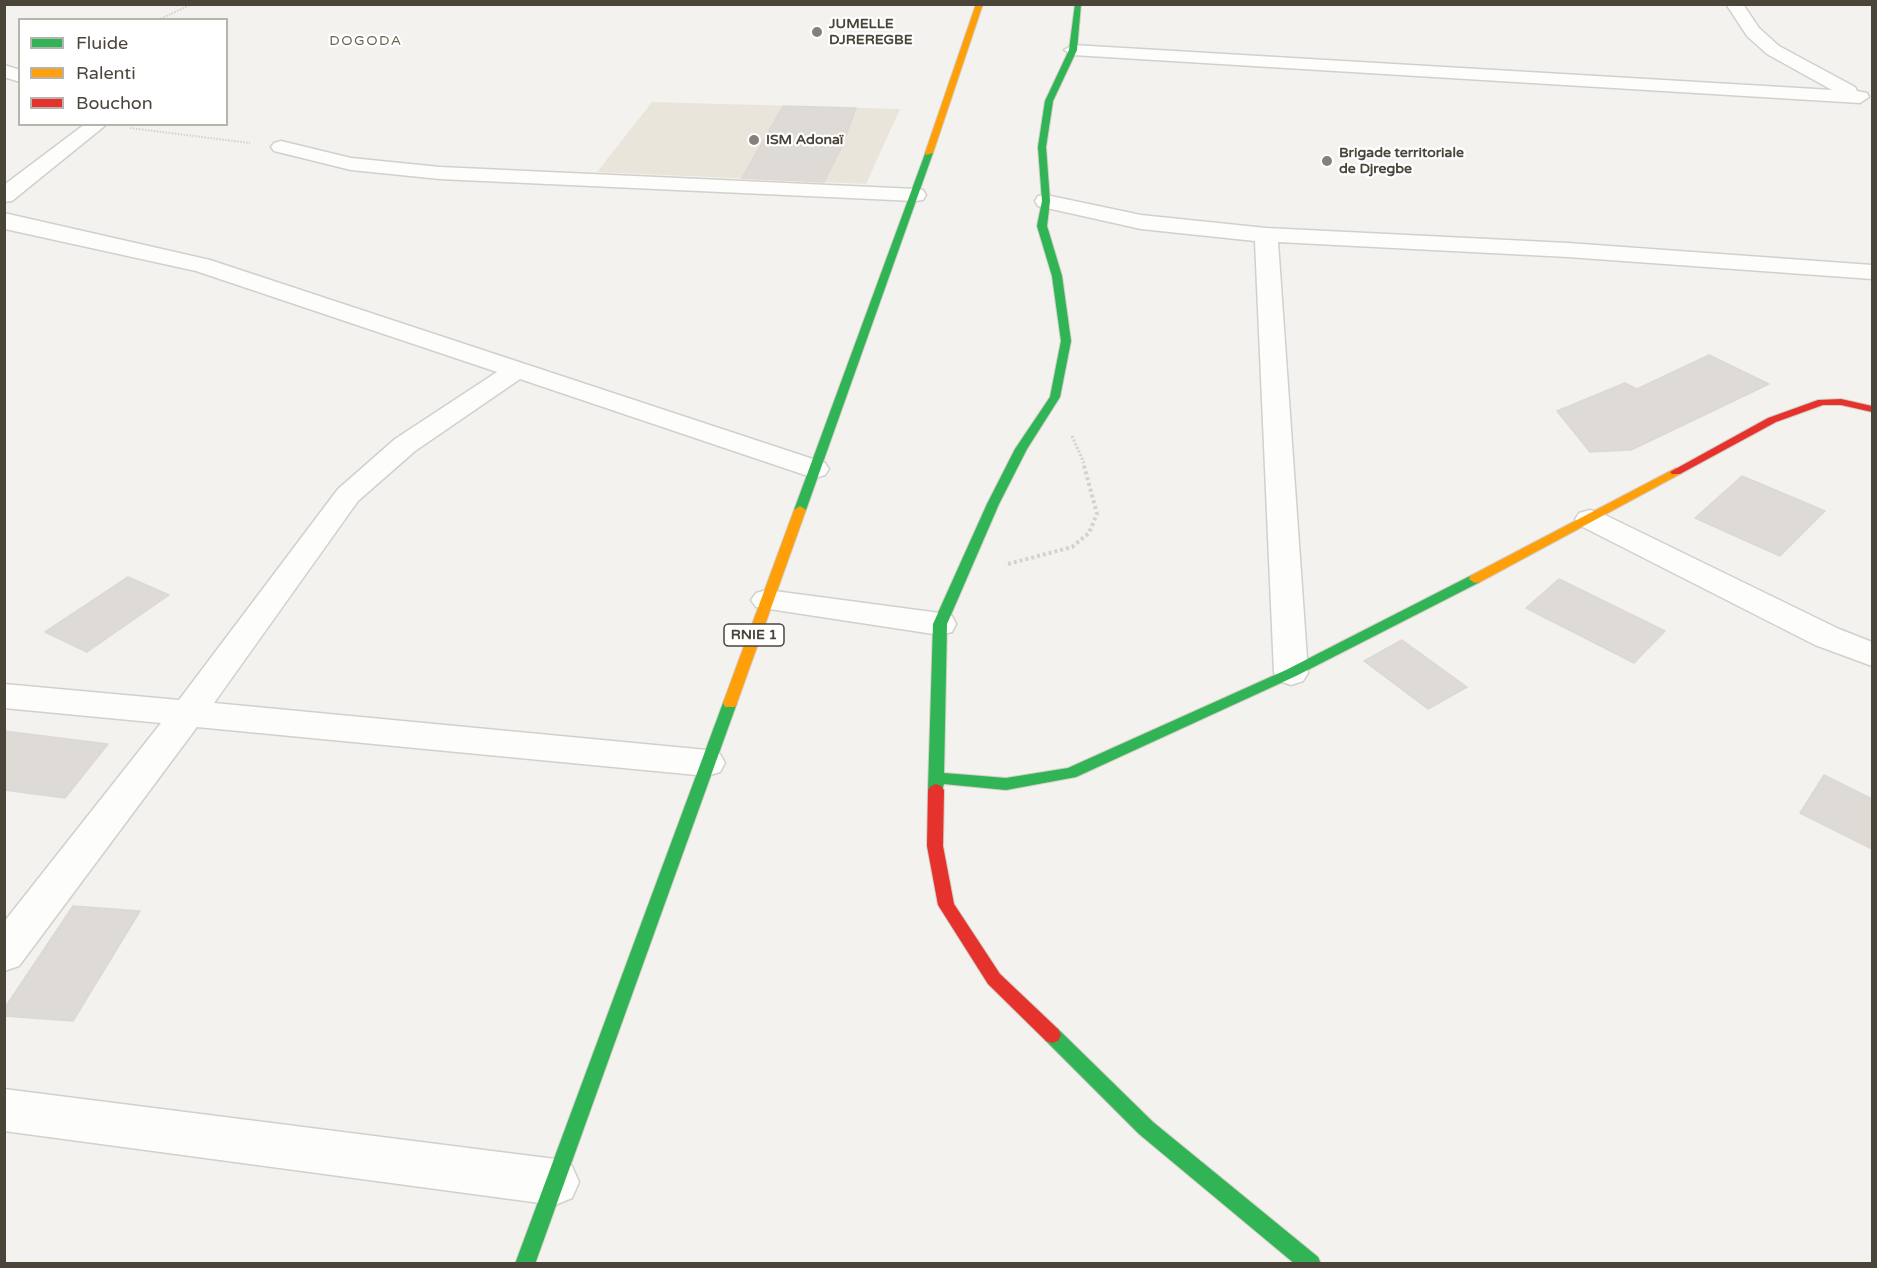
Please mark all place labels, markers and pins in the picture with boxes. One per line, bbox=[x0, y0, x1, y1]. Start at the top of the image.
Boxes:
place label: JUMELLE DJREREGBE bbox=[829, 16, 913, 48]
marker: JUMELLE DJREREGBE bbox=[810, 25, 824, 39]
place label: ISM Adonaï bbox=[766, 132, 843, 148]
marker: ISM Adonaï bbox=[747, 133, 761, 147]
place label: Brigade territoriale de Djregbe bbox=[1339, 145, 1464, 178]
marker: Brigade territoriale de Djregbe bbox=[1320, 154, 1334, 168]

